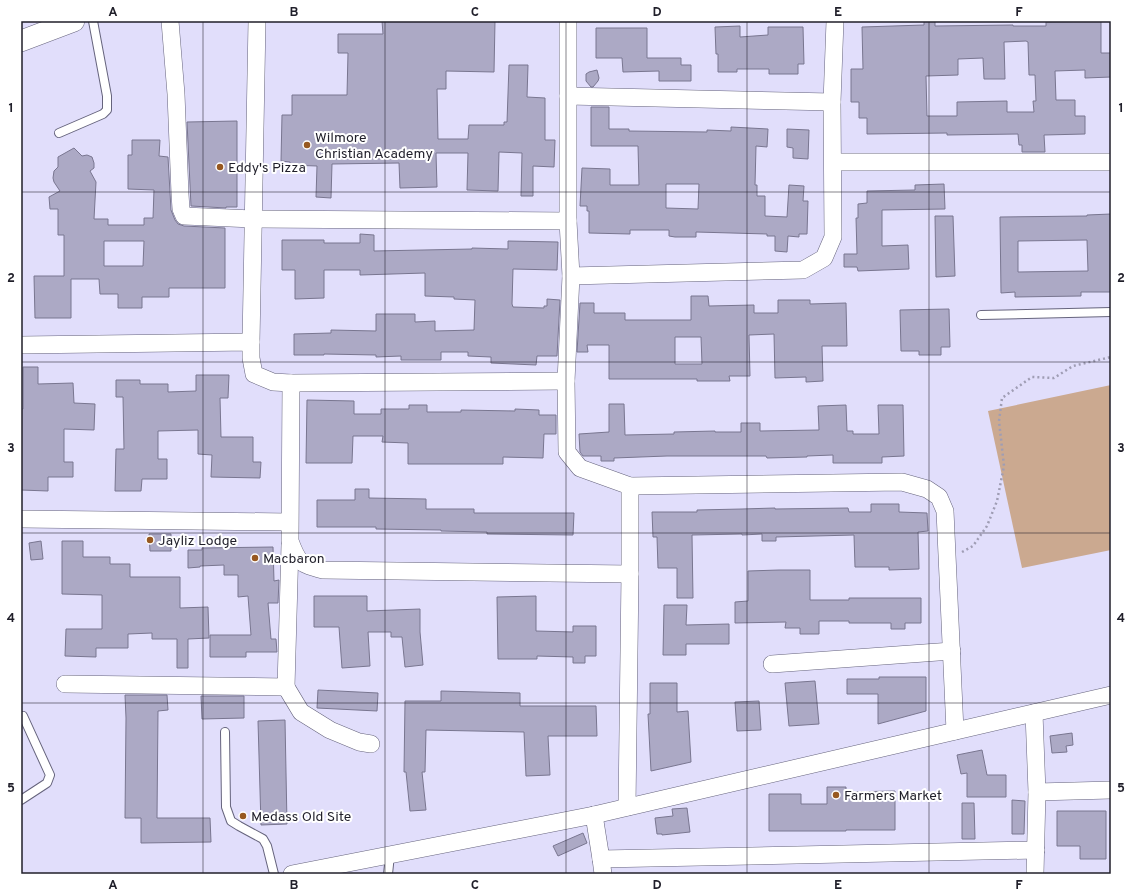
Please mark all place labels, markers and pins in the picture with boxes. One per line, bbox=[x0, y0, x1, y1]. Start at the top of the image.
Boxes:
place label: Wilmore Christian Academy bbox=[315, 130, 433, 163]
marker: Wilmore Christian Academy bbox=[302, 140, 312, 150]
place label: Eddy's Pizza bbox=[228, 160, 306, 177]
marker: Eddy's Pizza bbox=[215, 162, 225, 172]
place label: Jayliz Lodge bbox=[158, 533, 237, 550]
marker: Jayliz Lodge bbox=[145, 535, 155, 545]
place label: Macbaron bbox=[263, 551, 325, 568]
marker: Macbaron bbox=[250, 553, 260, 563]
place label: Farmers Market bbox=[844, 788, 942, 805]
marker: Farmers Market bbox=[831, 790, 841, 800]
place label: Medass Old Site bbox=[251, 809, 351, 826]
marker: Medass Old Site bbox=[238, 811, 248, 821]

